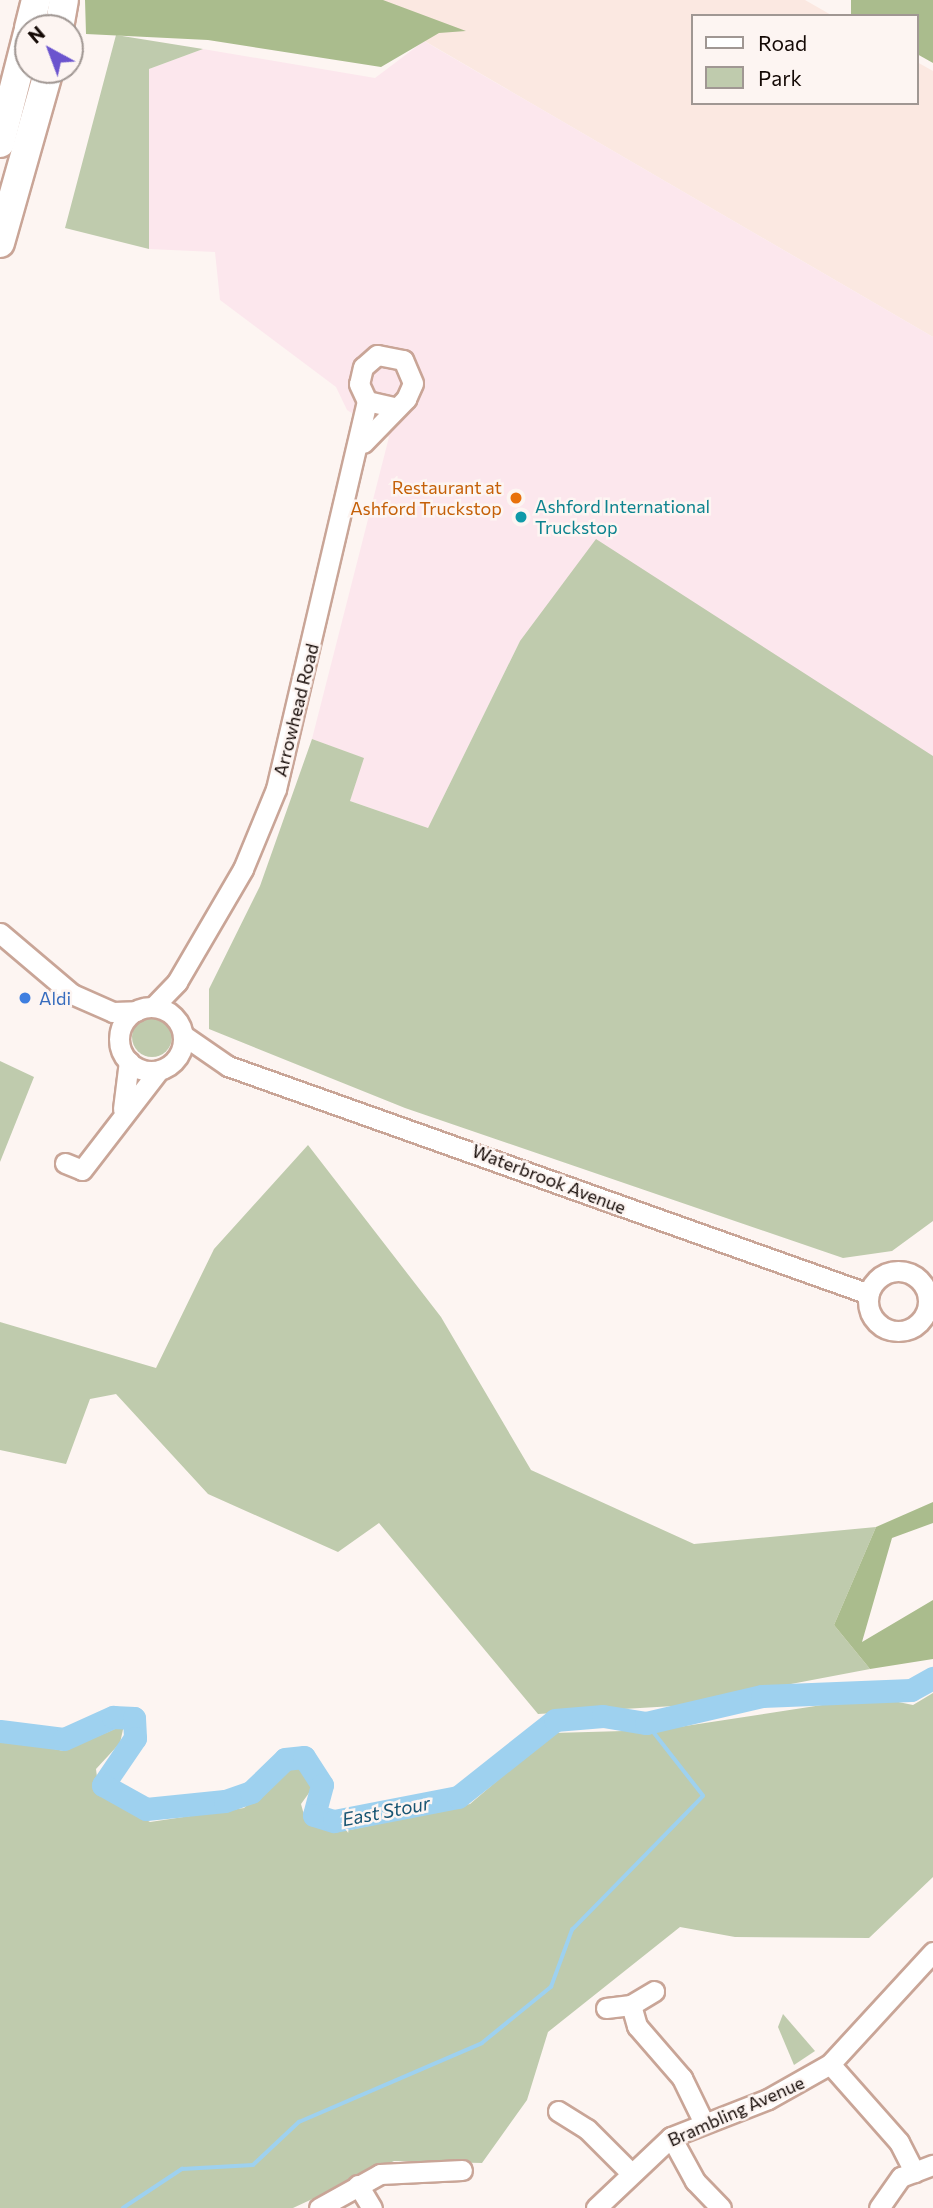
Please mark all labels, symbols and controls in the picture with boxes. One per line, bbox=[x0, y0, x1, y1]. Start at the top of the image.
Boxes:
north arrow bbox=[14, 14, 84, 84]
legend bbox=[692, 14, 919, 105]
text: N bbox=[23, 21, 49, 48]
text: Road bbox=[758, 30, 807, 55]
text: Park bbox=[758, 65, 802, 90]
place label: Restaurant at Ashford Truckstop bbox=[350, 477, 502, 520]
marker: Restaurant at Ashford Truckstop bbox=[508, 490, 524, 506]
place label: Ashford International Truckstop bbox=[535, 496, 710, 538]
marker: Ashford International Truckstop bbox=[513, 509, 529, 525]
street label: Arrowhead Road bbox=[269, 641, 323, 779]
place label: Aldi bbox=[39, 987, 71, 1009]
marker: Aldi bbox=[17, 990, 33, 1006]
street label: Waterbrook Avenue bbox=[469, 1140, 629, 1218]
water label: East Stour bbox=[340, 1791, 432, 1831]
street label: Brambling Avenue bbox=[664, 2071, 808, 2151]

